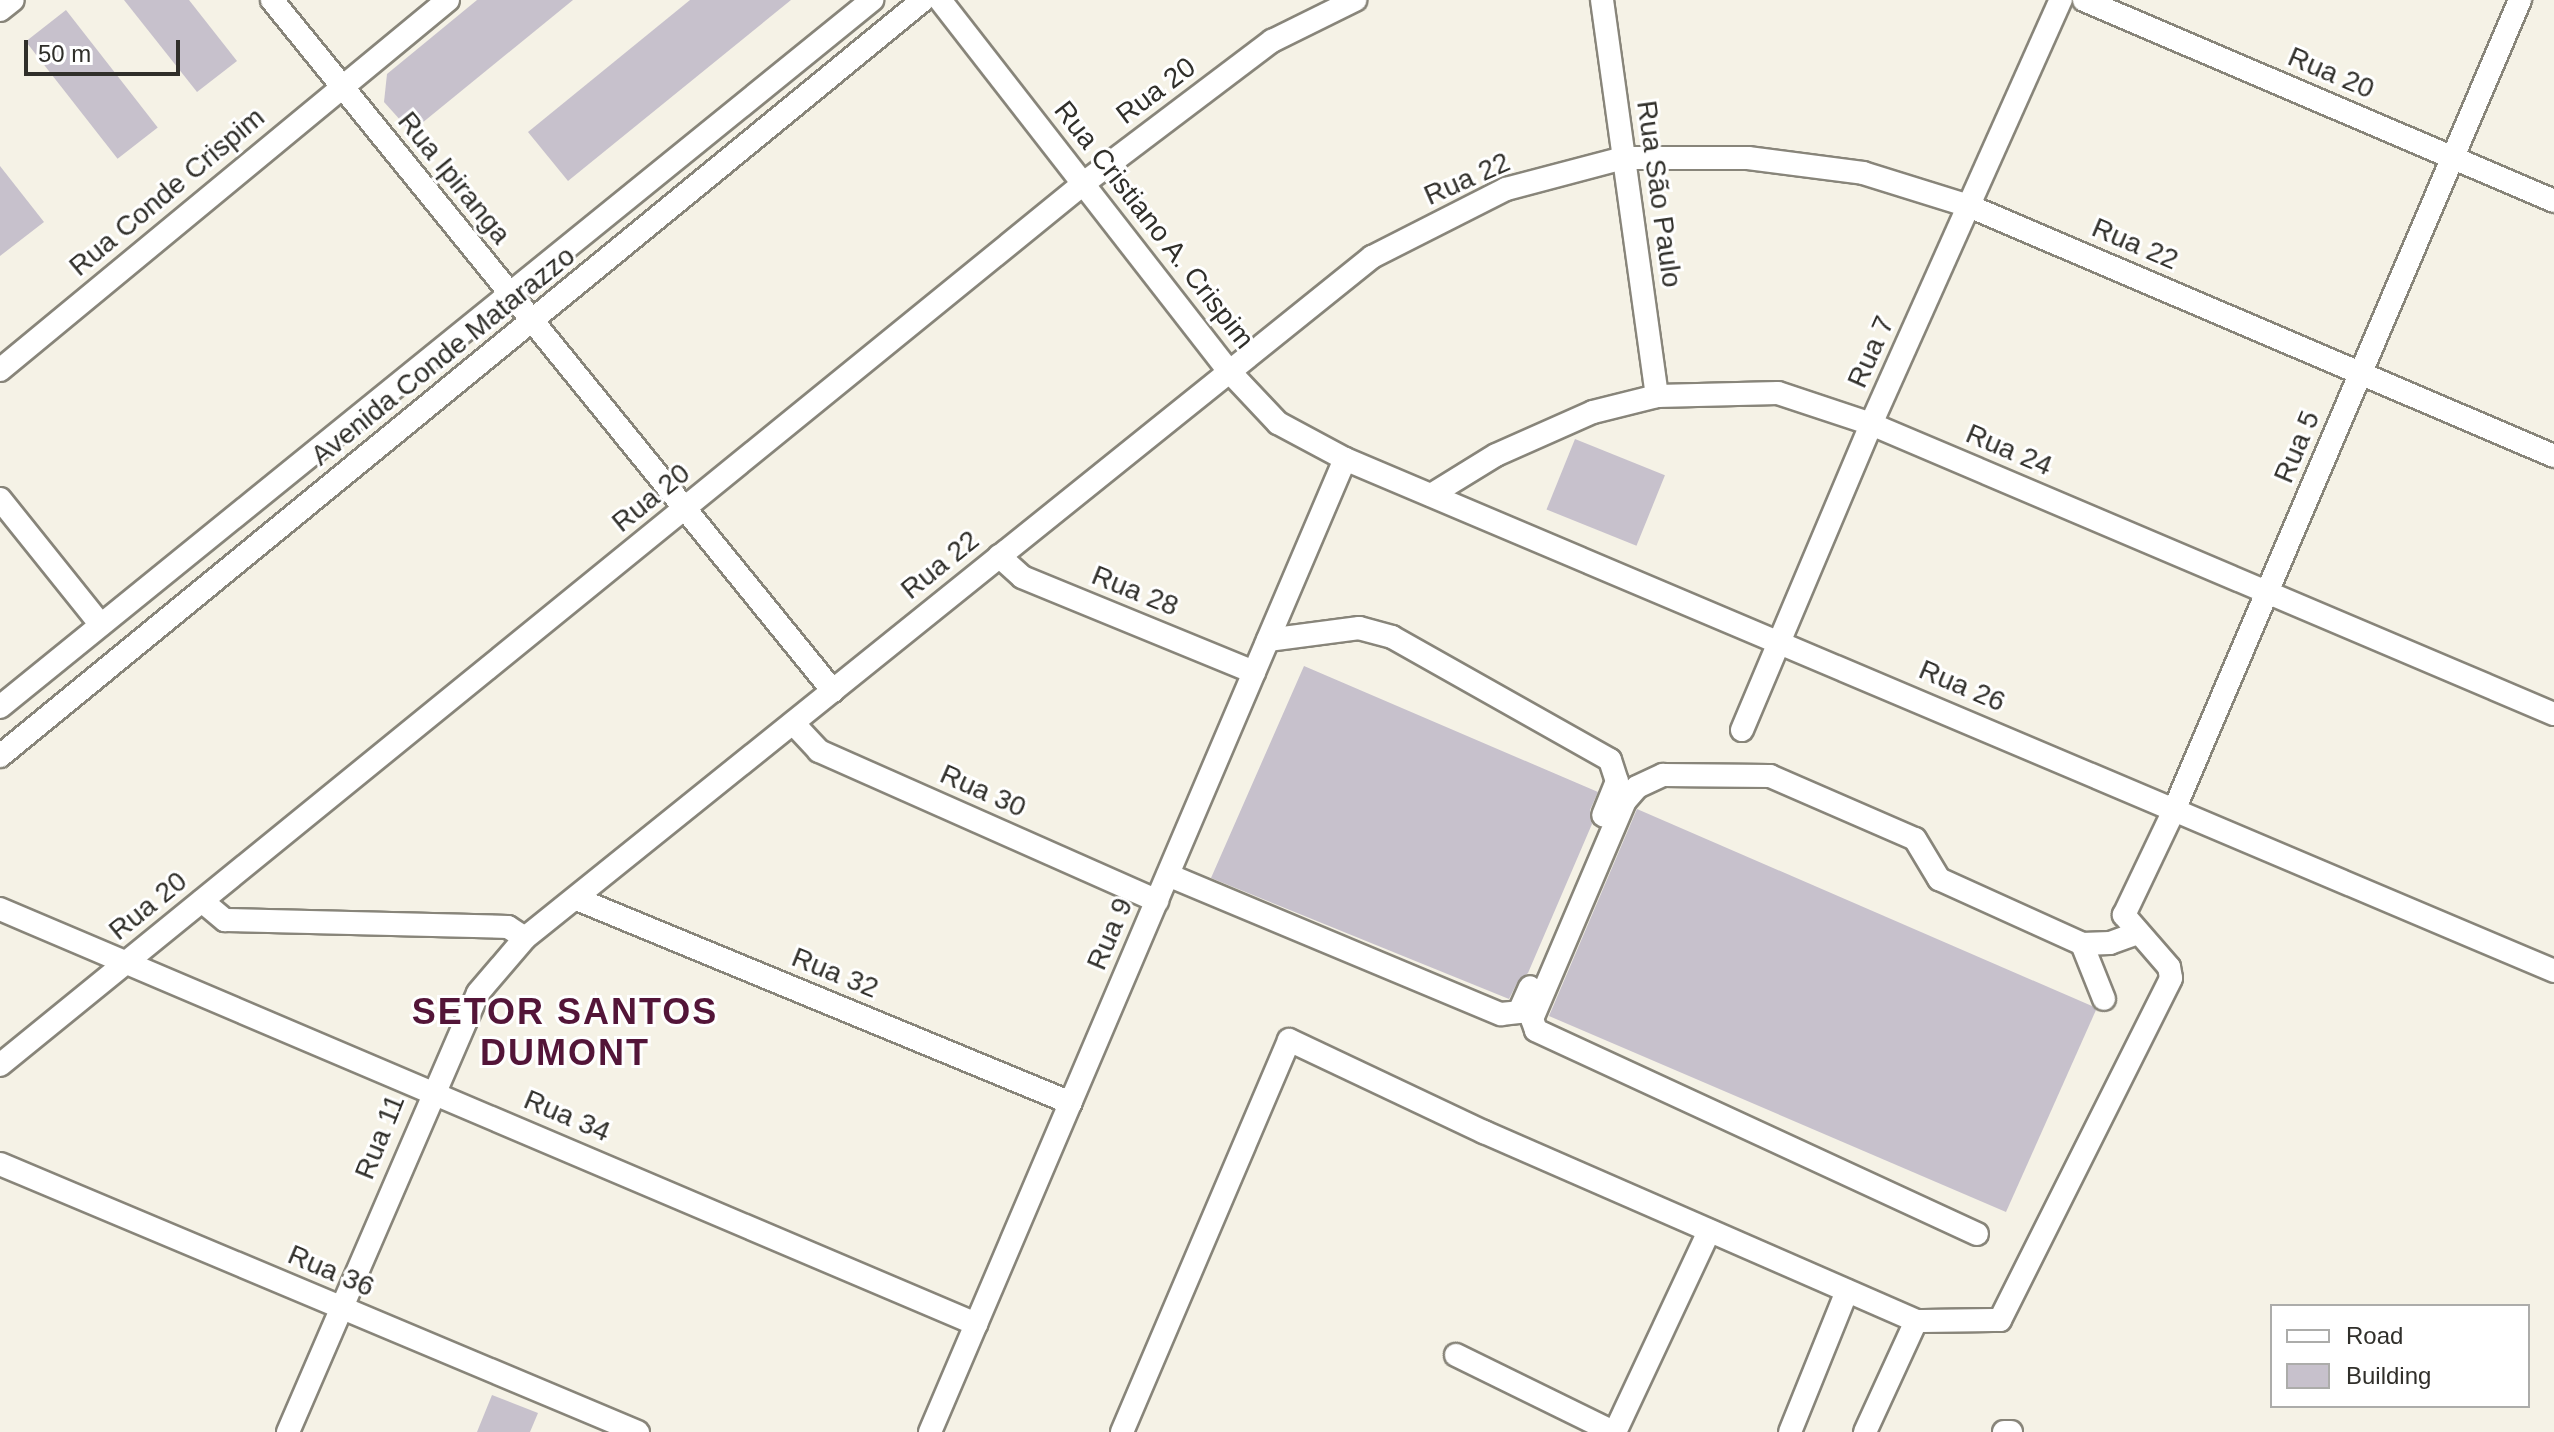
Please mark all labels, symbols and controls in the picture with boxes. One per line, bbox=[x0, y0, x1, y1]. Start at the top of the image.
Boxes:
scale bar bbox=[28, 24, 184, 74]
text: 50 m bbox=[38, 40, 91, 67]
street label: Rua 20 bbox=[2283, 40, 2379, 106]
street label: Rua 20 bbox=[1110, 50, 1202, 132]
street label: Rua Cristiano A. Crispim bbox=[1046, 94, 1262, 356]
street label: Rua São Paulo bbox=[1629, 98, 1689, 290]
street label: Rua Conde Crispim bbox=[63, 101, 271, 283]
street label: Rua Ipiranga bbox=[390, 105, 518, 251]
street label: Rua 22 bbox=[1419, 145, 1515, 213]
street label: Rua 22 bbox=[2087, 211, 2183, 277]
street label: Avenida Conde Matarazzo bbox=[304, 239, 582, 473]
street label: Rua 7 bbox=[1840, 311, 1902, 393]
street label: Rua 5 bbox=[2267, 406, 2327, 488]
street label: Rua 24 bbox=[1961, 417, 2057, 483]
street label: Rua 20 bbox=[605, 457, 697, 539]
street label: Rua 22 bbox=[894, 524, 986, 606]
street label: Rua 28 bbox=[1087, 559, 1183, 623]
street label: Rua 26 bbox=[1914, 653, 2010, 719]
street label: Rua 30 bbox=[935, 757, 1031, 825]
street label: Rua 20 bbox=[102, 865, 194, 947]
street label: Rua 9 bbox=[1080, 893, 1140, 975]
street label: Rua 32 bbox=[787, 941, 883, 1005]
district label: SETOR SANTOS DUMONT bbox=[412, 989, 718, 1074]
street label: Rua 34 bbox=[519, 1083, 615, 1149]
street label: Rua 11 bbox=[348, 1090, 412, 1184]
street label: Rua 36 bbox=[283, 1238, 379, 1304]
legend bbox=[2270, 1304, 2530, 1408]
text: Road bbox=[2346, 1322, 2403, 1349]
text: Building bbox=[2346, 1362, 2431, 1389]

